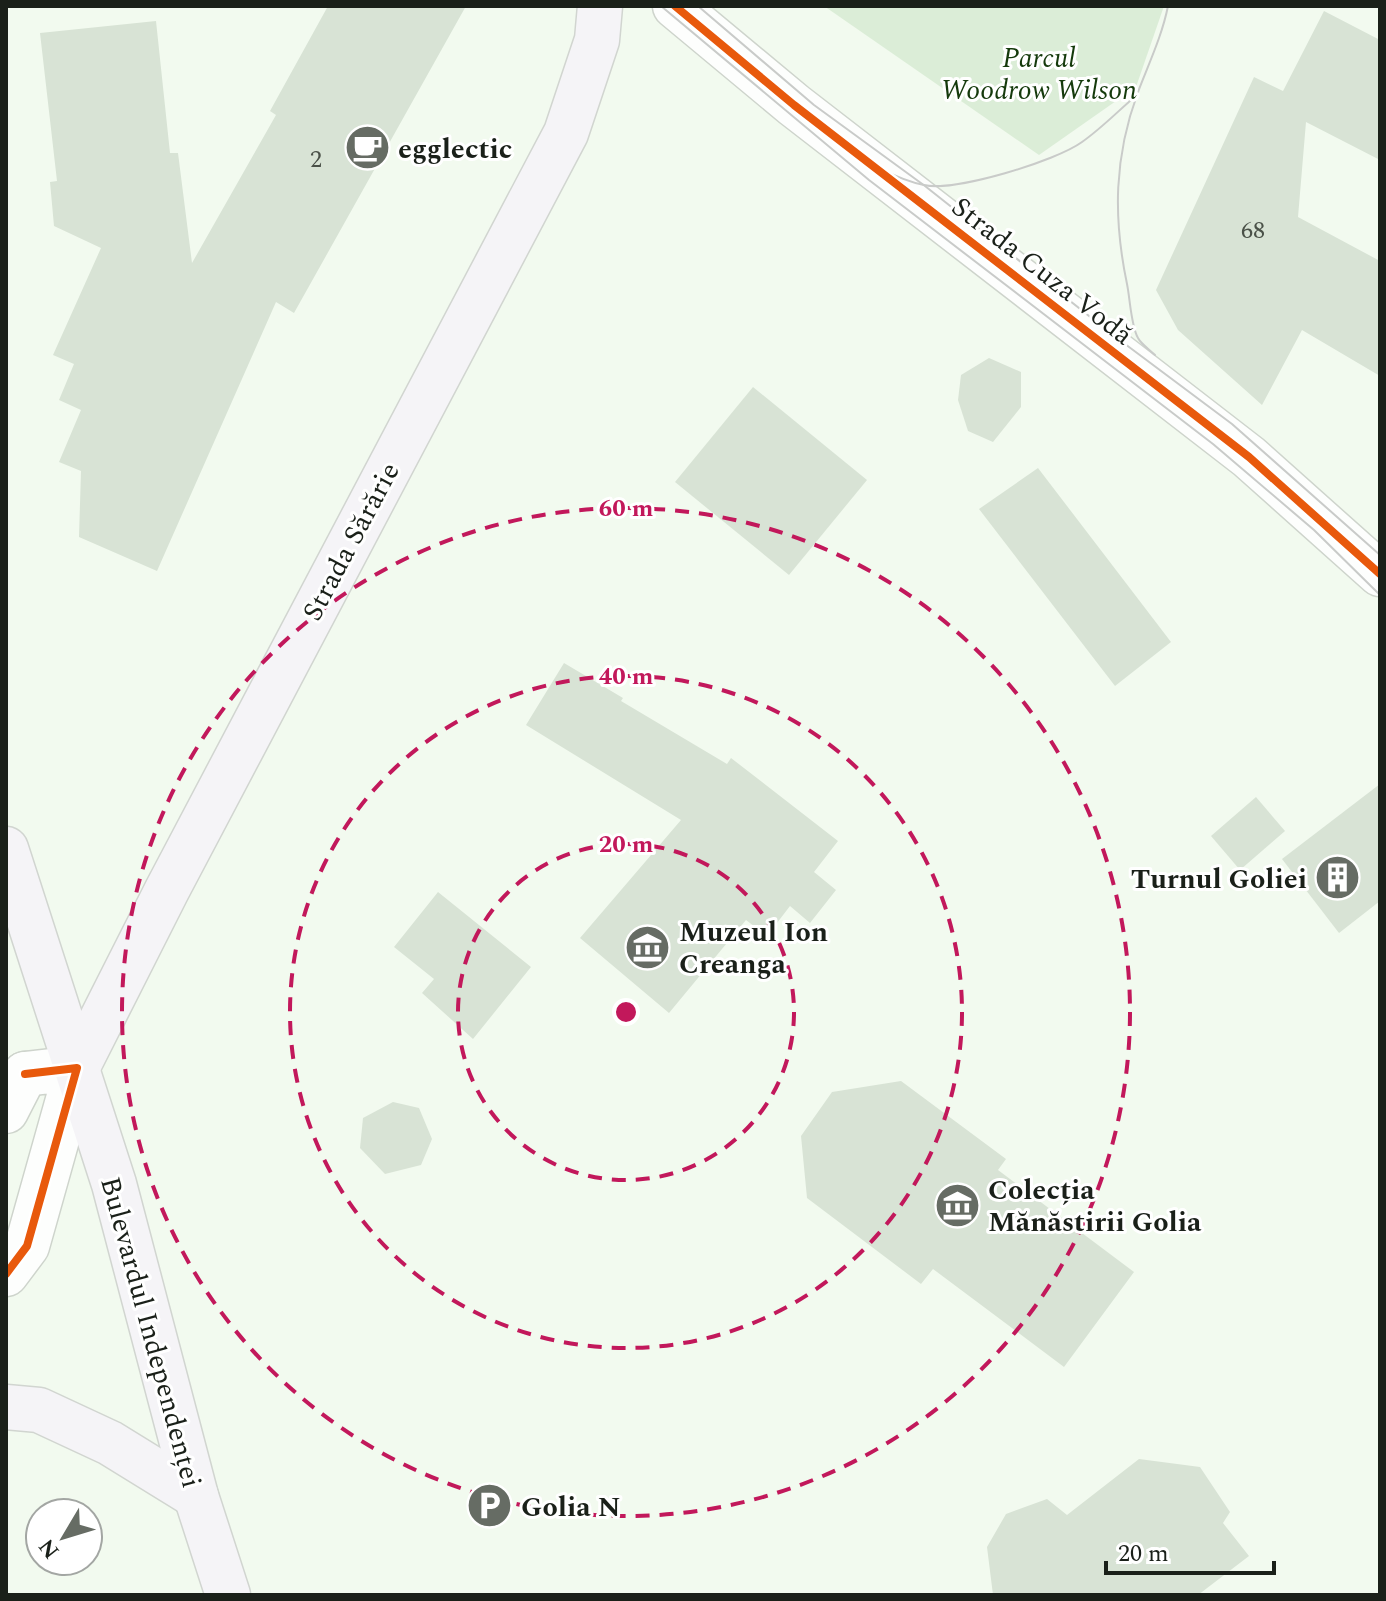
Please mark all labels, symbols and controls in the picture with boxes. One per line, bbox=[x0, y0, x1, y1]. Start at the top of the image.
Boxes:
park label: Parcul Woodrow Wilson bbox=[941, 37, 1137, 112]
cafe icon: egglectic bbox=[343, 124, 391, 172]
place label: egglectic bbox=[398, 128, 512, 171]
house number: 2 bbox=[310, 142, 322, 178]
street label: Strada Cuza Vodă bbox=[942, 186, 1143, 356]
house number: 68 bbox=[1241, 213, 1265, 249]
street label: Strada Sărărie bbox=[291, 455, 411, 629]
text: 60 m bbox=[599, 491, 654, 527]
text: 40 m bbox=[599, 659, 654, 695]
text: 20 m bbox=[599, 827, 654, 863]
building icon: Turnul Goliei bbox=[1314, 854, 1362, 902]
place label: Turnul Goliei bbox=[1131, 858, 1307, 901]
place label: Muzeul Ion Creanga bbox=[679, 911, 828, 986]
museum icon: Muzeul Ion Creanga bbox=[624, 923, 672, 971]
centre of rings bbox=[612, 998, 640, 1026]
place label: Colecția Mănăstirii Golia bbox=[988, 1169, 1202, 1244]
street label: Bulevardul Independenței bbox=[88, 1172, 213, 1493]
museum icon: Colecția Mănăstirii Golia bbox=[933, 1181, 981, 1229]
parking icon: Golia N bbox=[466, 1482, 514, 1530]
place label: Golia N bbox=[521, 1486, 621, 1529]
north arrow bbox=[24, 1497, 104, 1577]
scale bar bbox=[1106, 1525, 1274, 1575]
text: N bbox=[31, 1531, 68, 1566]
text: 20 m bbox=[1118, 1536, 1169, 1572]

